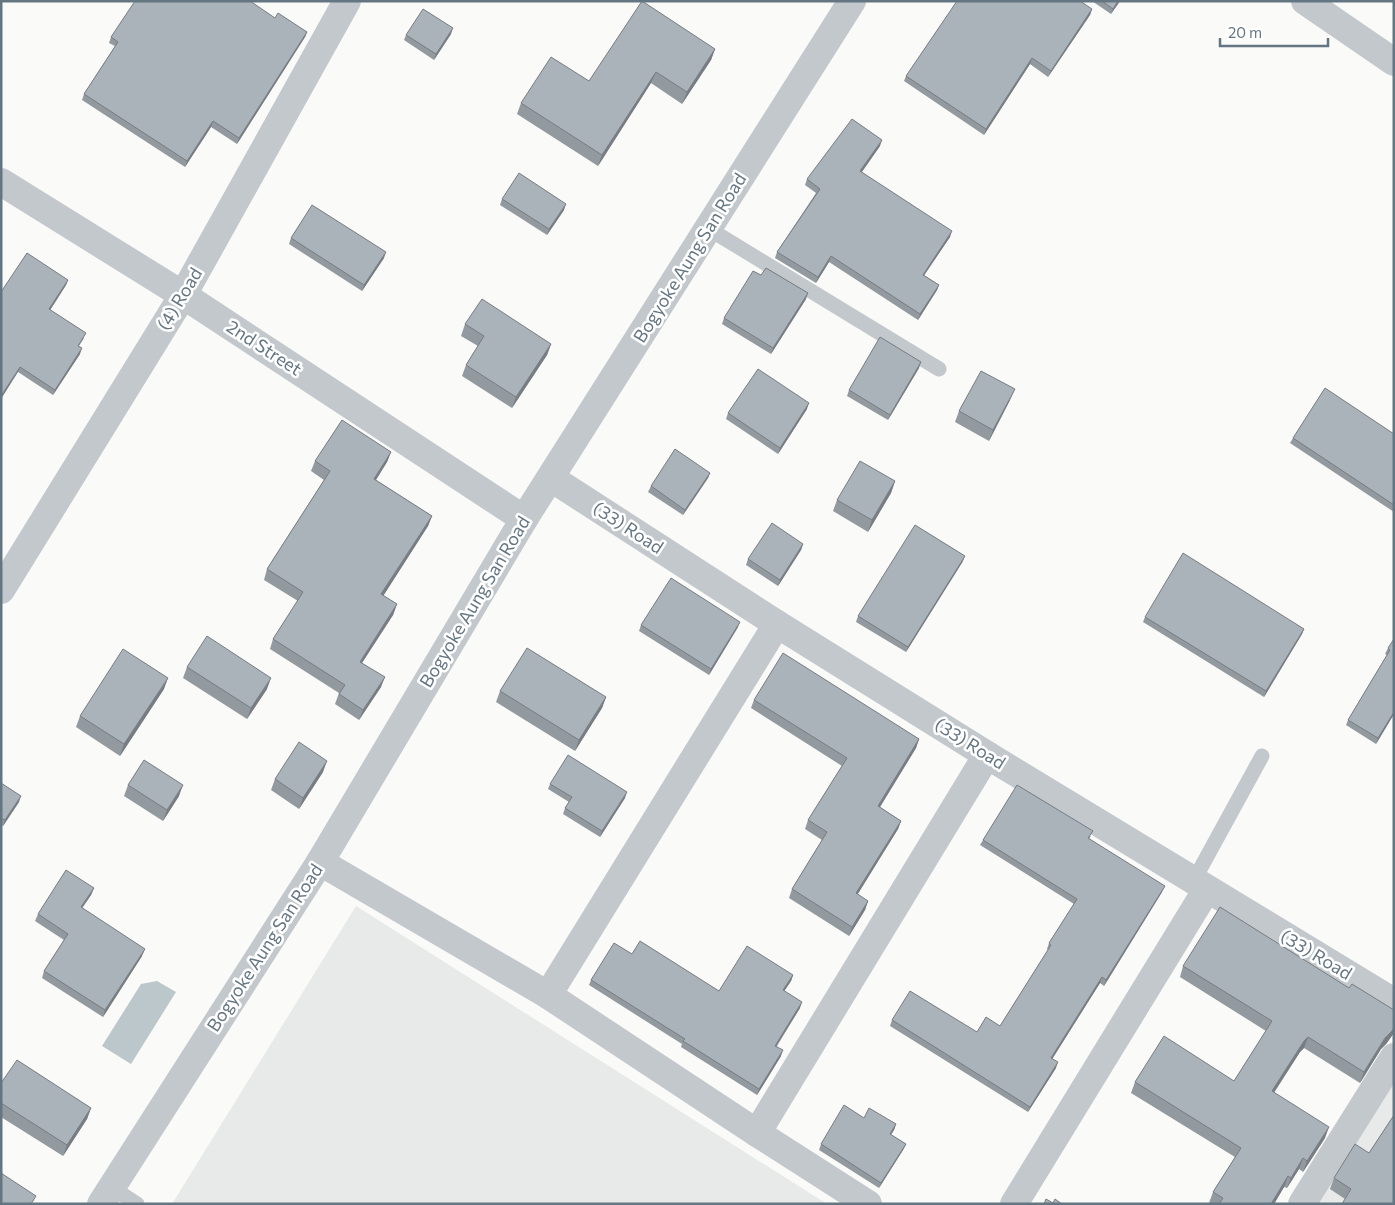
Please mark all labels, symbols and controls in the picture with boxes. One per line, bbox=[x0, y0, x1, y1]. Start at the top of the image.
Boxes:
scale bar bbox=[1220, 15, 1328, 47]
text: 20 m bbox=[1228, 23, 1262, 41]
street label: Bogyoke Aung San Road bbox=[628, 169, 750, 346]
street label: (4) Road bbox=[152, 263, 206, 334]
street label: 2nd Street bbox=[223, 315, 306, 380]
street label: (33) Road bbox=[589, 496, 668, 558]
street label: Bogyoke Aung San Road bbox=[414, 512, 534, 691]
street label: (33) Road bbox=[931, 713, 1010, 773]
street label: Bogyoke Aung San Road bbox=[202, 859, 327, 1036]
street label: (33) Road bbox=[1277, 924, 1356, 984]

